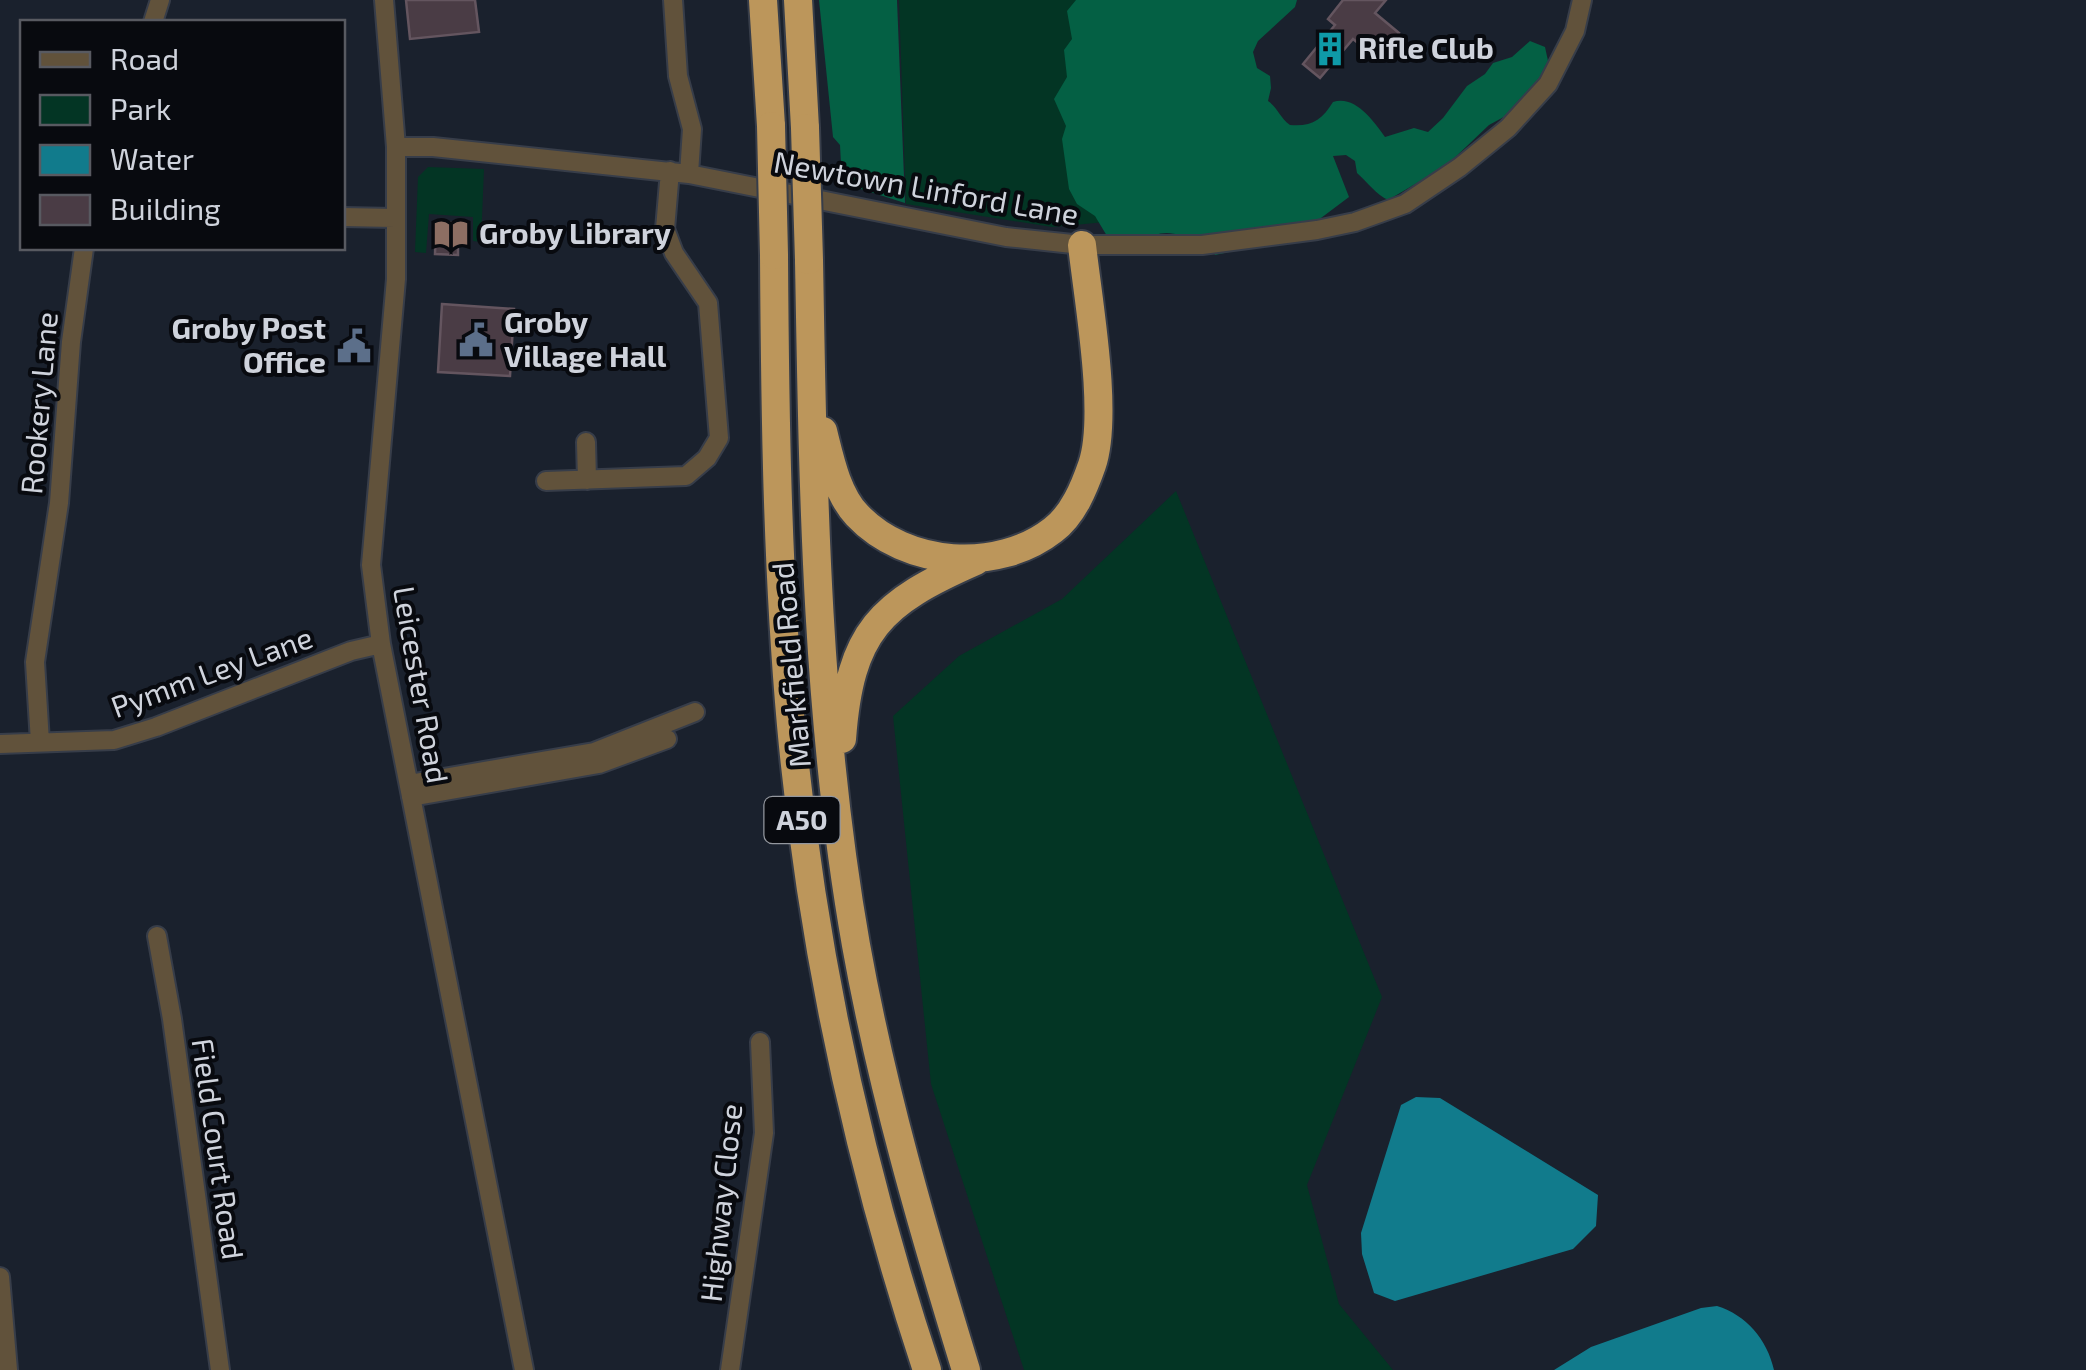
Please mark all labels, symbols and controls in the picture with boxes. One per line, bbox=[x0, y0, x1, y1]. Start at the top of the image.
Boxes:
legend bbox=[20, 20, 345, 250]
place label: Rifle Club bbox=[1358, 29, 1494, 65]
building icon: Rifle Club bbox=[1311, 30, 1349, 68]
text: Road bbox=[110, 40, 179, 76]
text: Park bbox=[110, 90, 171, 126]
text: Water bbox=[110, 140, 194, 176]
street label: Newtown Linford Lane bbox=[771, 142, 1081, 232]
text: Building bbox=[110, 190, 221, 226]
place label: Groby Library bbox=[479, 214, 671, 251]
library icon: Groby Library bbox=[432, 215, 470, 253]
place label: Groby Village Hall bbox=[504, 303, 667, 373]
place label: Groby Post Office bbox=[172, 309, 326, 379]
street label: Rookery Lane bbox=[12, 310, 64, 495]
public building icon: Groby Village Hall bbox=[457, 321, 495, 359]
public building icon: Groby Post Office bbox=[335, 327, 373, 365]
street label: Markfield Road bbox=[763, 561, 817, 769]
street label: Leicester Road bbox=[387, 583, 457, 786]
street label: Pymm Ley Lane bbox=[106, 618, 317, 724]
road number: A50 bbox=[764, 797, 840, 843]
street label: Field Court Road bbox=[186, 1036, 252, 1262]
street label: Highway Close bbox=[692, 1102, 748, 1304]

